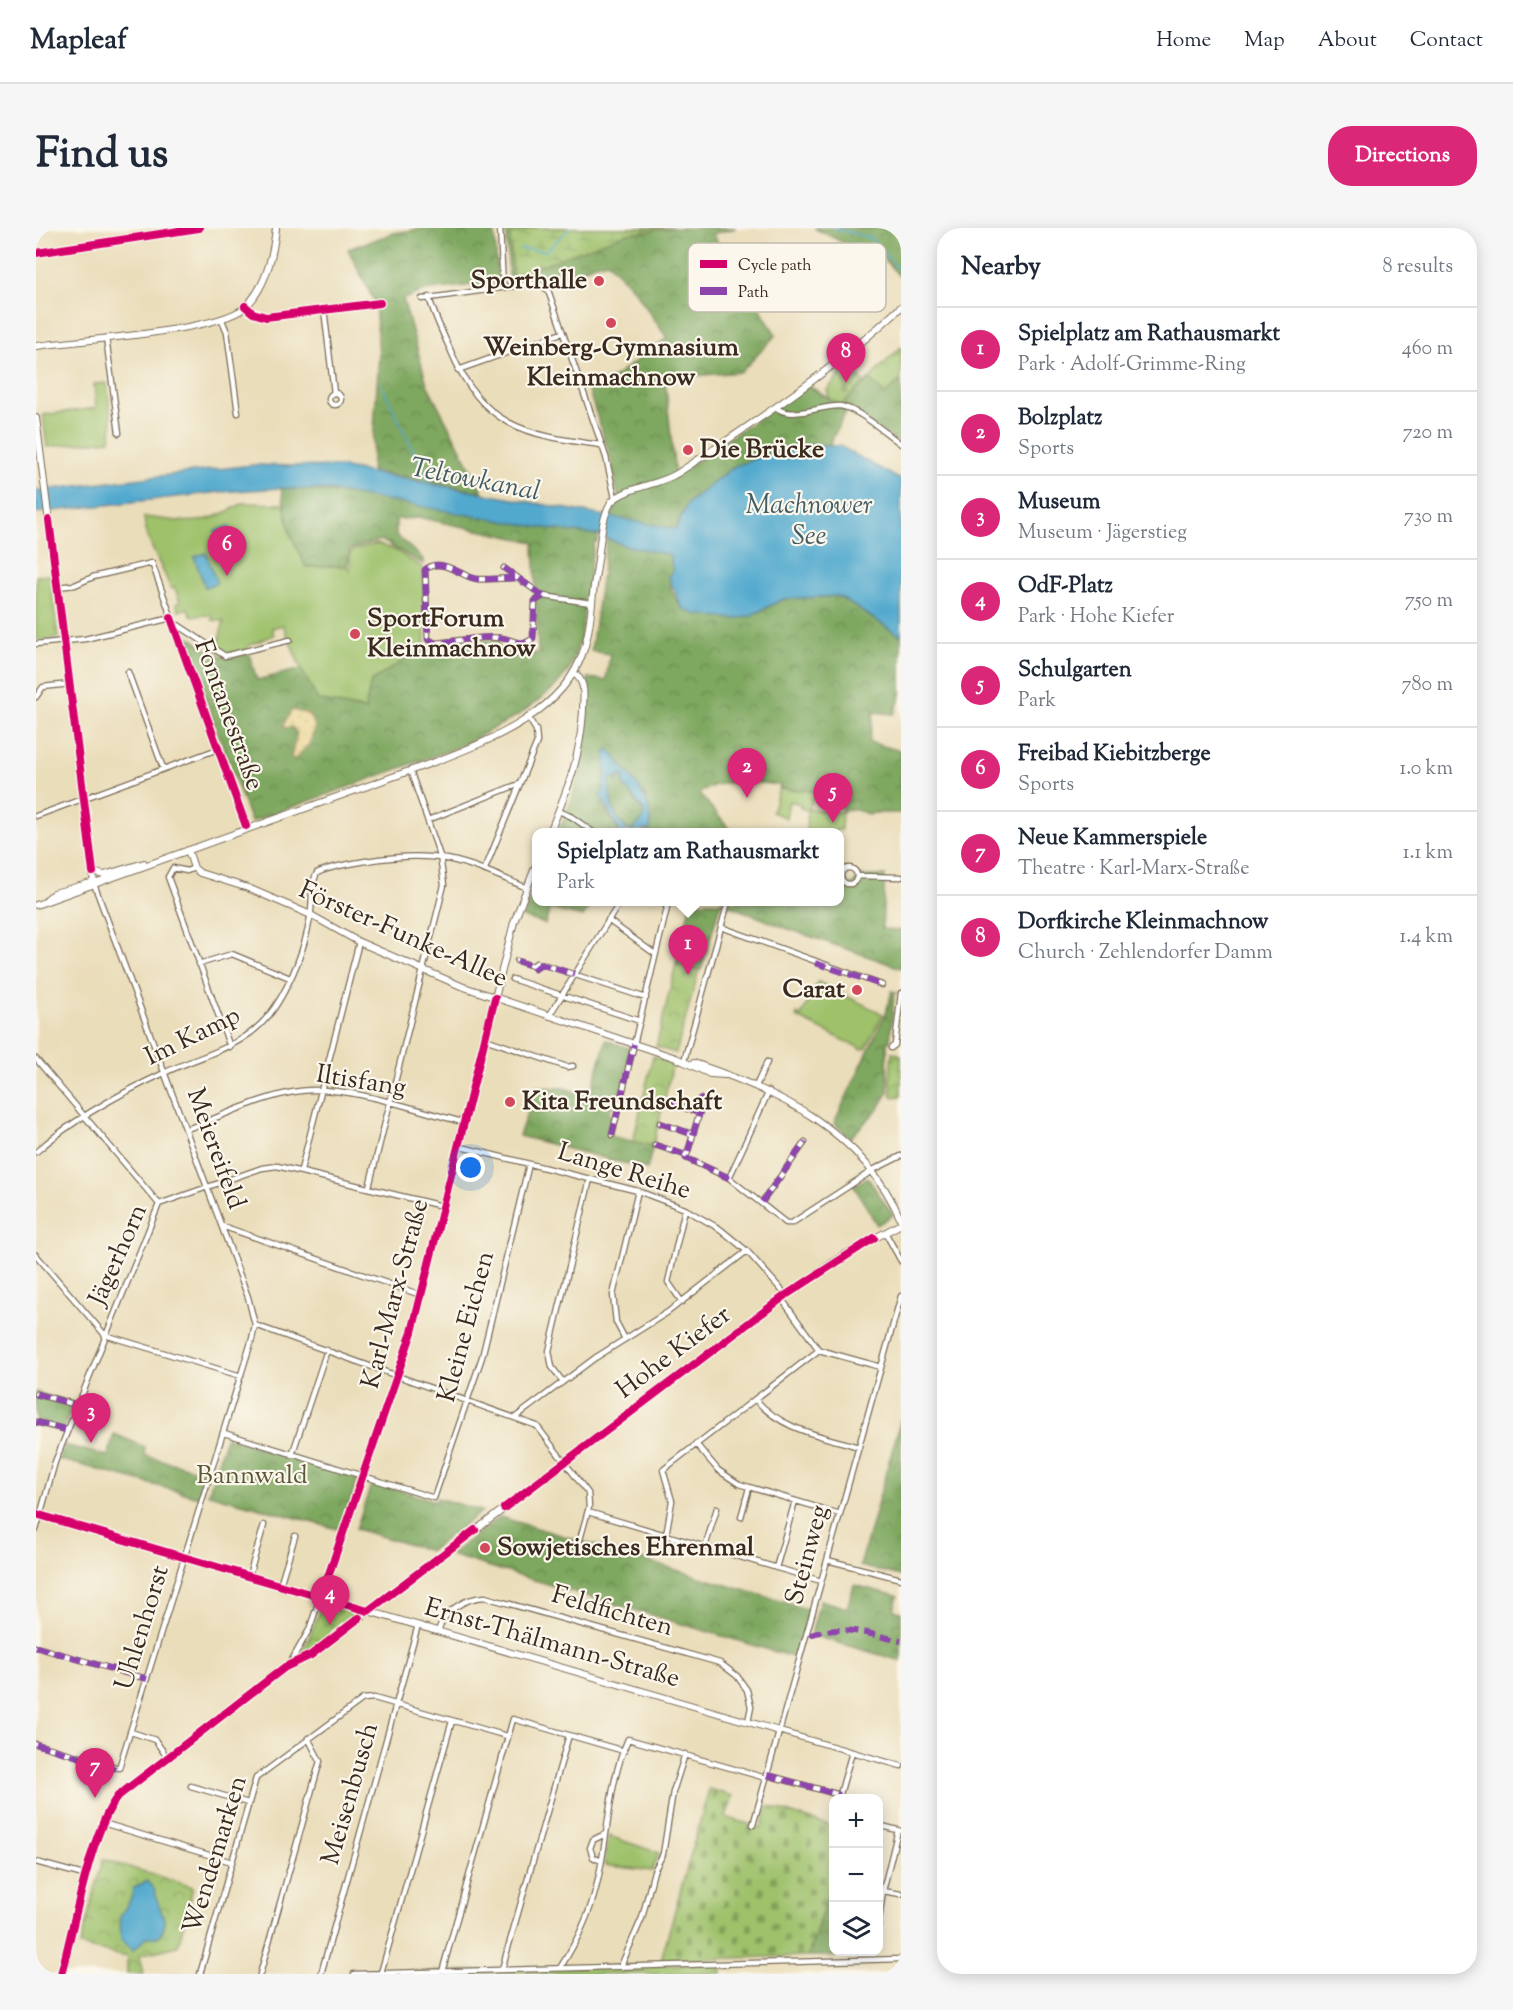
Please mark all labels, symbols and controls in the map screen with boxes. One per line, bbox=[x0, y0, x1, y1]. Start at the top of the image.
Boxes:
text: Mapleaf bbox=[30, 21, 127, 61]
text: Home bbox=[1156, 26, 1211, 56]
text: Map bbox=[1244, 26, 1285, 56]
text: About bbox=[1318, 26, 1377, 56]
text: Contact bbox=[1410, 26, 1483, 56]
text: Find us bbox=[36, 126, 168, 186]
button: Directions bbox=[1328, 126, 1477, 186]
legend bbox=[688, 243, 886, 312]
text: Nearby bbox=[961, 249, 1041, 286]
text: 8 results bbox=[1382, 253, 1453, 282]
text: Cycle path bbox=[738, 255, 812, 278]
place label: Sporthalle bbox=[471, 263, 587, 300]
marker: Sporthalle bbox=[592, 274, 606, 288]
text: Path bbox=[738, 282, 769, 305]
marker: Weinberg-Gymnasium Kleinmachnow bbox=[604, 316, 618, 330]
text: Spielplatz am Rathausmarkt bbox=[1018, 319, 1280, 351]
place label: Weinberg-Gymnasium Kleinmachnow bbox=[483, 330, 739, 397]
pin: 8 bbox=[826, 334, 866, 383]
text: 1 bbox=[977, 335, 984, 364]
text: 460 m bbox=[1402, 335, 1453, 364]
text: Park · Adolf-Grimme-Ring bbox=[1018, 351, 1246, 380]
text: Bolzplatz bbox=[1018, 403, 1102, 435]
text: 2 bbox=[976, 419, 985, 448]
text: 720 m bbox=[1402, 419, 1453, 448]
place label: Die Brücke bbox=[700, 432, 824, 469]
text: Sports bbox=[1018, 435, 1074, 464]
marker: Die Brücke bbox=[681, 443, 695, 457]
water label: Teltowkanal bbox=[407, 449, 543, 513]
water label: Machnower See bbox=[745, 487, 873, 557]
text: Museum bbox=[1018, 487, 1100, 519]
text: 3 bbox=[976, 503, 985, 532]
text: 730 m bbox=[1404, 503, 1453, 532]
text: Museum · Jägerstieg bbox=[1018, 519, 1187, 548]
pin: 6 bbox=[208, 526, 246, 576]
text: OdF-Platz bbox=[1018, 571, 1113, 603]
text: 4 bbox=[975, 587, 986, 616]
text: 750 m bbox=[1405, 587, 1453, 616]
place label: SportForum Kleinmachnow bbox=[367, 601, 536, 668]
text: Park · Hohe Kiefer bbox=[1018, 603, 1174, 632]
marker: SportForum Kleinmachnow bbox=[348, 627, 362, 641]
street label: Fontanestraße bbox=[184, 634, 272, 796]
text: Schulgarten bbox=[1018, 655, 1132, 687]
text: 5 bbox=[977, 671, 984, 700]
text: 780 m bbox=[1402, 671, 1453, 700]
text: Park bbox=[1018, 687, 1056, 716]
text: Freibad Kiebitzberge bbox=[1018, 739, 1211, 771]
pin: 2 bbox=[728, 748, 766, 798]
text: 6 bbox=[976, 755, 985, 784]
text: 1.0 km bbox=[1399, 755, 1453, 784]
text: Sports bbox=[1018, 771, 1074, 800]
pin: 5 bbox=[814, 774, 852, 823]
text: Neue Kammerspiele bbox=[1018, 823, 1207, 855]
popup bbox=[532, 828, 844, 906]
text: Spielplatz am Rathausmarkt bbox=[557, 837, 819, 869]
text: 7 bbox=[975, 839, 986, 868]
text: 1.1 km bbox=[1403, 839, 1453, 868]
text: Theatre · Karl-Marx-Straße bbox=[1018, 855, 1249, 884]
text: Park bbox=[557, 869, 595, 898]
street label: Förster-Funke-Allee bbox=[293, 872, 513, 998]
text: Dorfkirche Kleinmachnow bbox=[1018, 907, 1269, 939]
text: 8 bbox=[976, 923, 986, 952]
text: 1.4 km bbox=[1399, 923, 1453, 952]
pin: 1 bbox=[668, 926, 708, 975]
text: Church · Zehlendorfer Damm bbox=[1018, 939, 1273, 968]
place label: Carat bbox=[782, 972, 845, 1009]
marker: Carat bbox=[850, 983, 864, 997]
street label: Im Kamp bbox=[139, 998, 247, 1076]
street label: Iltisfang bbox=[313, 1057, 409, 1107]
street label: Meiereifeld bbox=[176, 1083, 254, 1215]
place label: Kita Freundschaft bbox=[522, 1084, 722, 1121]
marker: Kita Freundschaft bbox=[503, 1095, 517, 1109]
street label: Lange Reihe bbox=[553, 1134, 695, 1210]
your location bbox=[456, 1153, 485, 1182]
street label: Karl-Marx-Straße bbox=[353, 1195, 439, 1393]
street label: Jägerhorn bbox=[79, 1198, 158, 1314]
street label: Kleine Eichen bbox=[429, 1247, 505, 1407]
street label: Hohe Kiefer bbox=[609, 1297, 740, 1409]
pin: 3 bbox=[72, 1394, 110, 1443]
park label: Bannwald bbox=[196, 1458, 308, 1495]
street label: Steinweg bbox=[777, 1501, 839, 1609]
place label: Sowjetisches Ehrenmal bbox=[497, 1530, 755, 1567]
marker: Sowjetisches Ehrenmal bbox=[478, 1541, 492, 1555]
street label: Uhlenhorst bbox=[106, 1561, 180, 1695]
pin: 4 bbox=[310, 1576, 350, 1625]
street label: Feldfichten bbox=[547, 1577, 677, 1647]
street label: Ernst-Thälmann-Straße bbox=[420, 1590, 684, 1698]
street label: Meisenbusch bbox=[313, 1718, 389, 1870]
pin: 7 bbox=[76, 1748, 114, 1798]
street label: Wendemarken bbox=[174, 1771, 258, 1939]
map controls bbox=[829, 1794, 883, 1956]
button: + bbox=[829, 1794, 883, 1848]
button: − bbox=[829, 1848, 883, 1902]
button: layers bbox=[829, 1902, 883, 1956]

